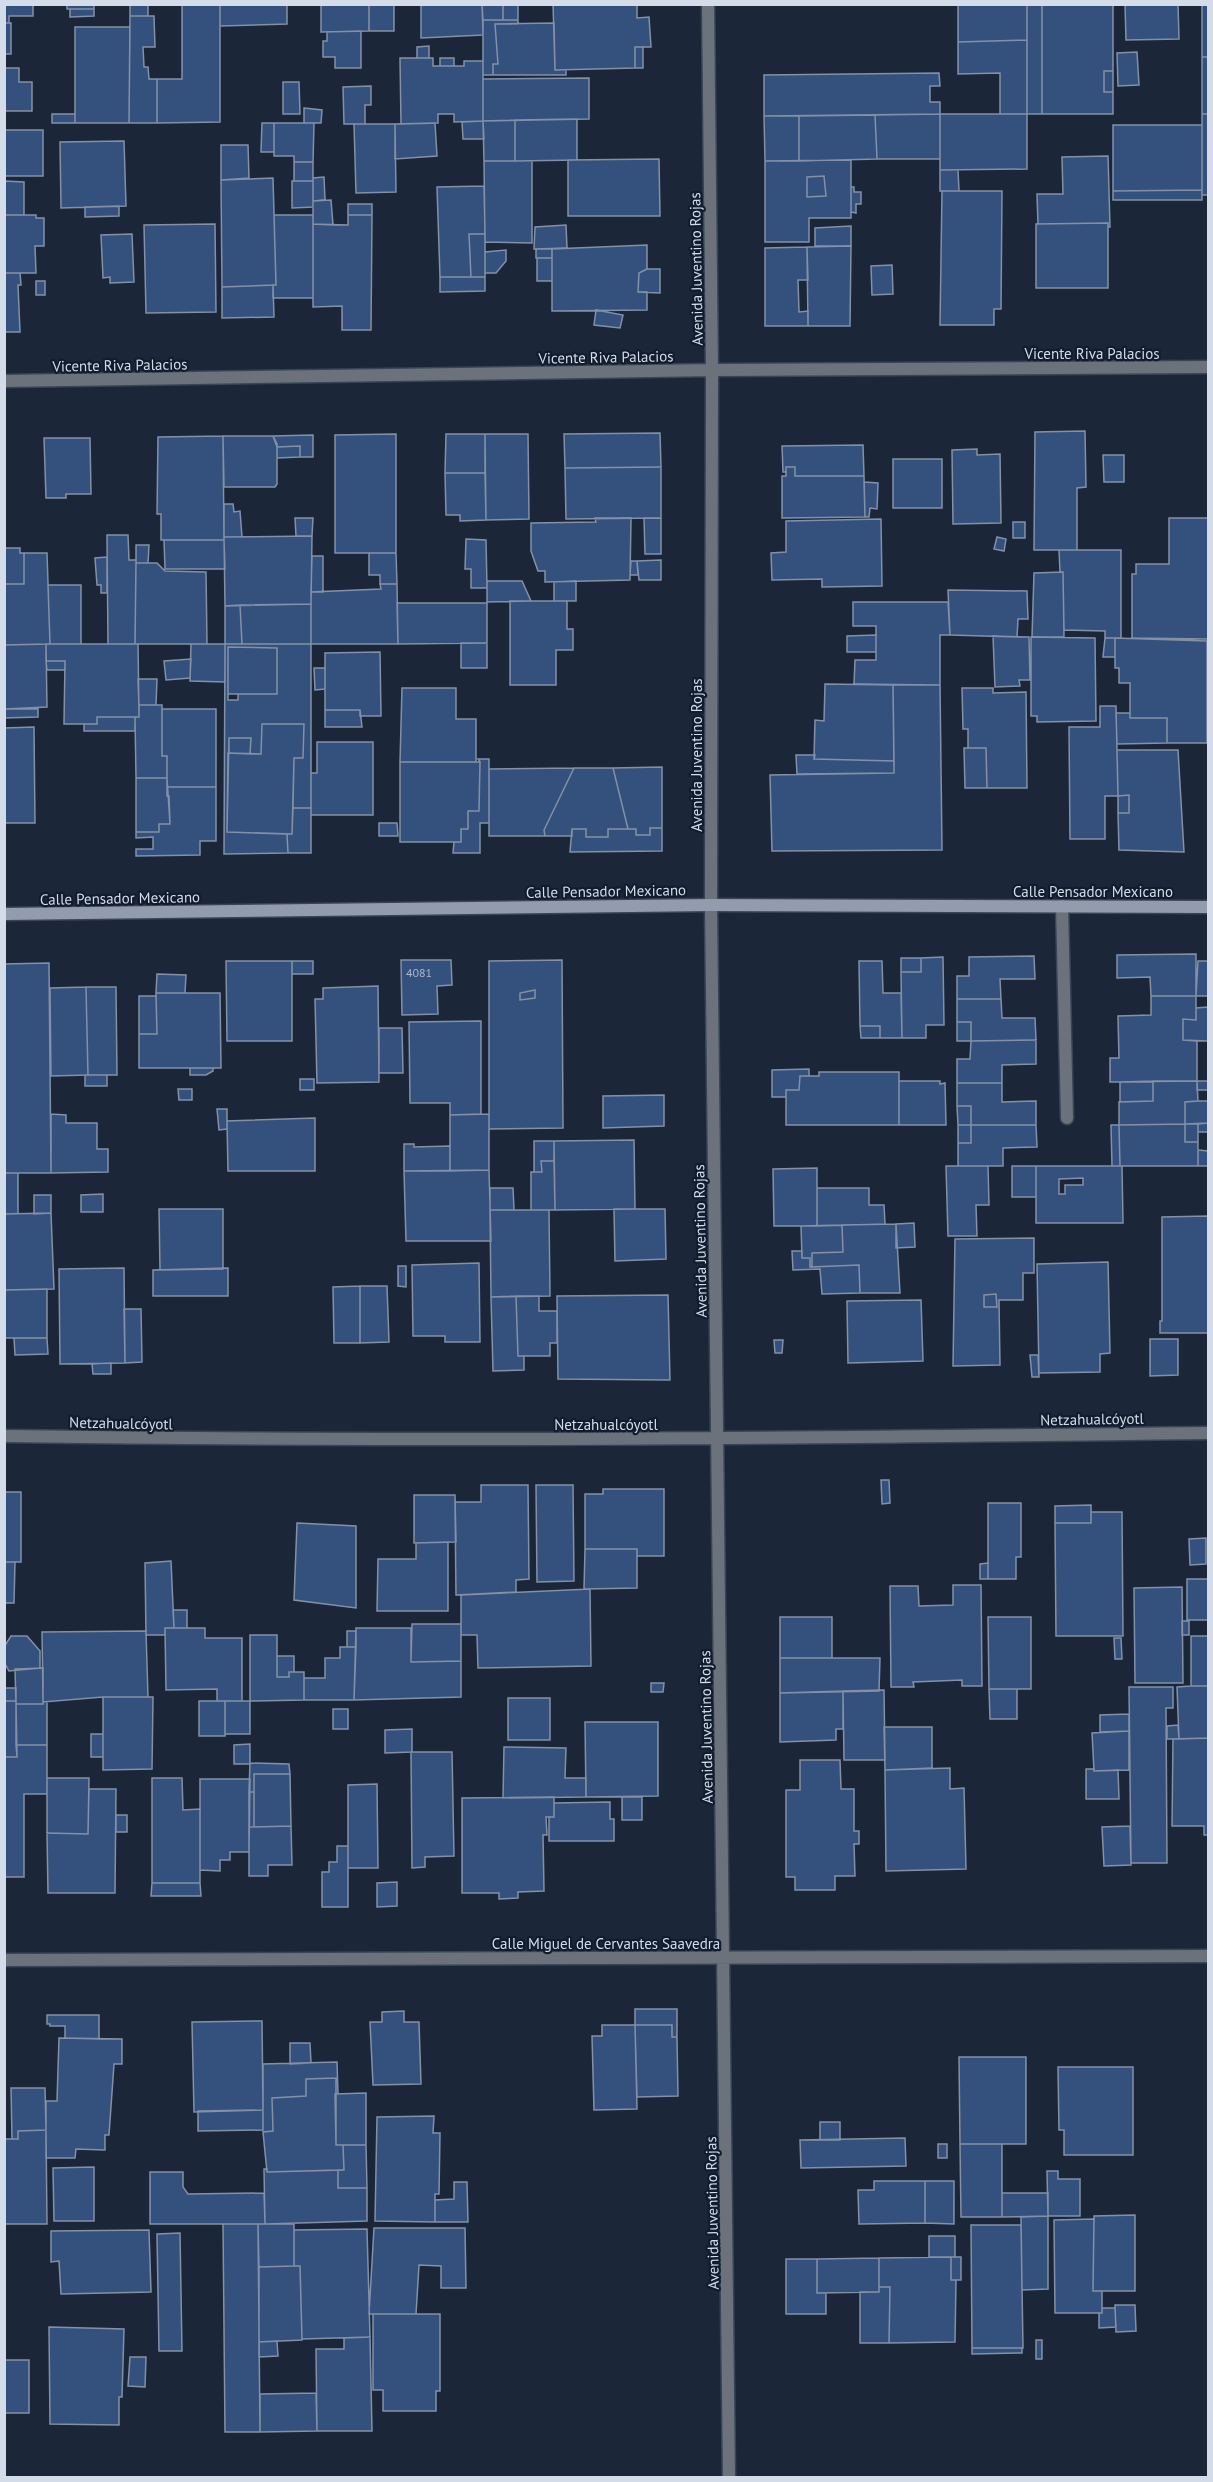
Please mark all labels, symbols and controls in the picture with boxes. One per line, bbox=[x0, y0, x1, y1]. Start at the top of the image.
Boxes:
street label: Avenida Juventino Rojas bbox=[685, 192, 707, 346]
street label: Vicente Riva Palacios bbox=[1023, 344, 1160, 363]
street label: Vicente Riva Palacios bbox=[537, 346, 674, 368]
street label: Vicente Riva Palacios bbox=[51, 354, 188, 376]
street label: Avenida Juventino Rojas bbox=[687, 678, 706, 832]
street label: Calle Pensador Mexicano bbox=[526, 880, 686, 902]
street label: Calle Pensador Mexicano bbox=[1013, 882, 1173, 901]
street label: Calle Pensador Mexicano bbox=[40, 887, 200, 909]
house number: 4081 bbox=[406, 965, 432, 980]
street label: Avenida Juventino Rojas bbox=[689, 1164, 711, 1318]
street label: Netzahualcóyotl bbox=[1040, 1409, 1145, 1429]
street label: Netzahualcóyotl bbox=[69, 1413, 174, 1433]
street label: Netzahualcóyotl bbox=[554, 1415, 658, 1434]
street label: Avenida Juventino Rojas bbox=[695, 1650, 717, 1804]
street label: Calle Miguel de Cervantes Saavedra bbox=[492, 1934, 720, 1953]
street label: Avenida Juventino Rojas bbox=[701, 2136, 723, 2290]

